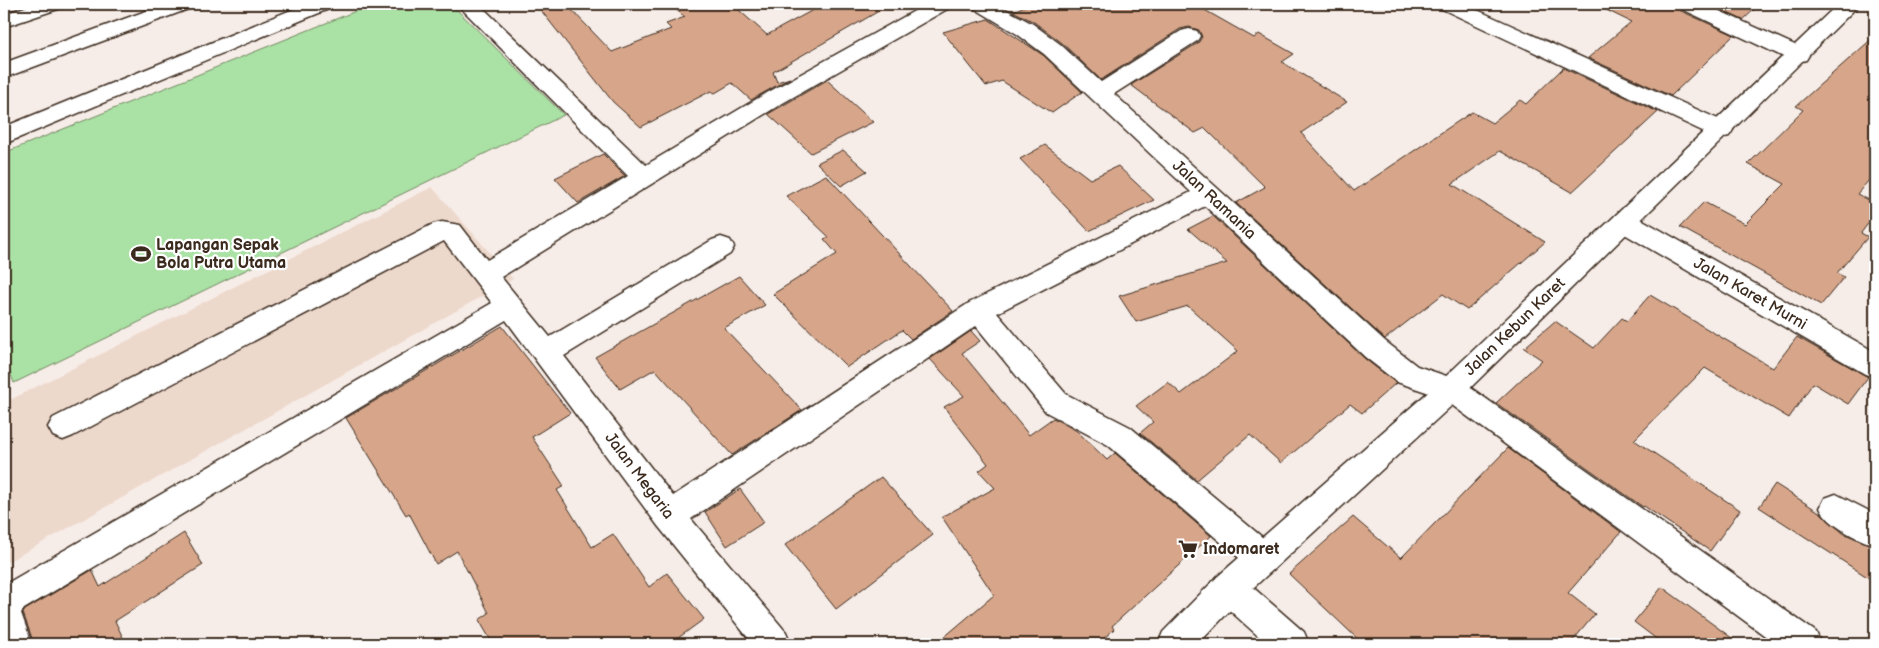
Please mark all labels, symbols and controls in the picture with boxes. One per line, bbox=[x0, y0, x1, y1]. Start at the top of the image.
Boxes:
street label: Jalan Ramania bbox=[1168, 156, 1260, 244]
place label: Lapangan Sepak Bola Putra Utama bbox=[156, 236, 286, 273]
sports icon: Lapangan Sepak Bola Putra Utama bbox=[130, 243, 152, 265]
street label: Jalan Karet Murni bbox=[1690, 254, 1810, 334]
street label: Jalan Kebun Karet bbox=[1461, 274, 1569, 380]
street label: Jalan Megaria bbox=[600, 429, 678, 523]
supermarket icon: Indomaret bbox=[1177, 538, 1199, 560]
place label: Indomaret bbox=[1203, 540, 1280, 559]

